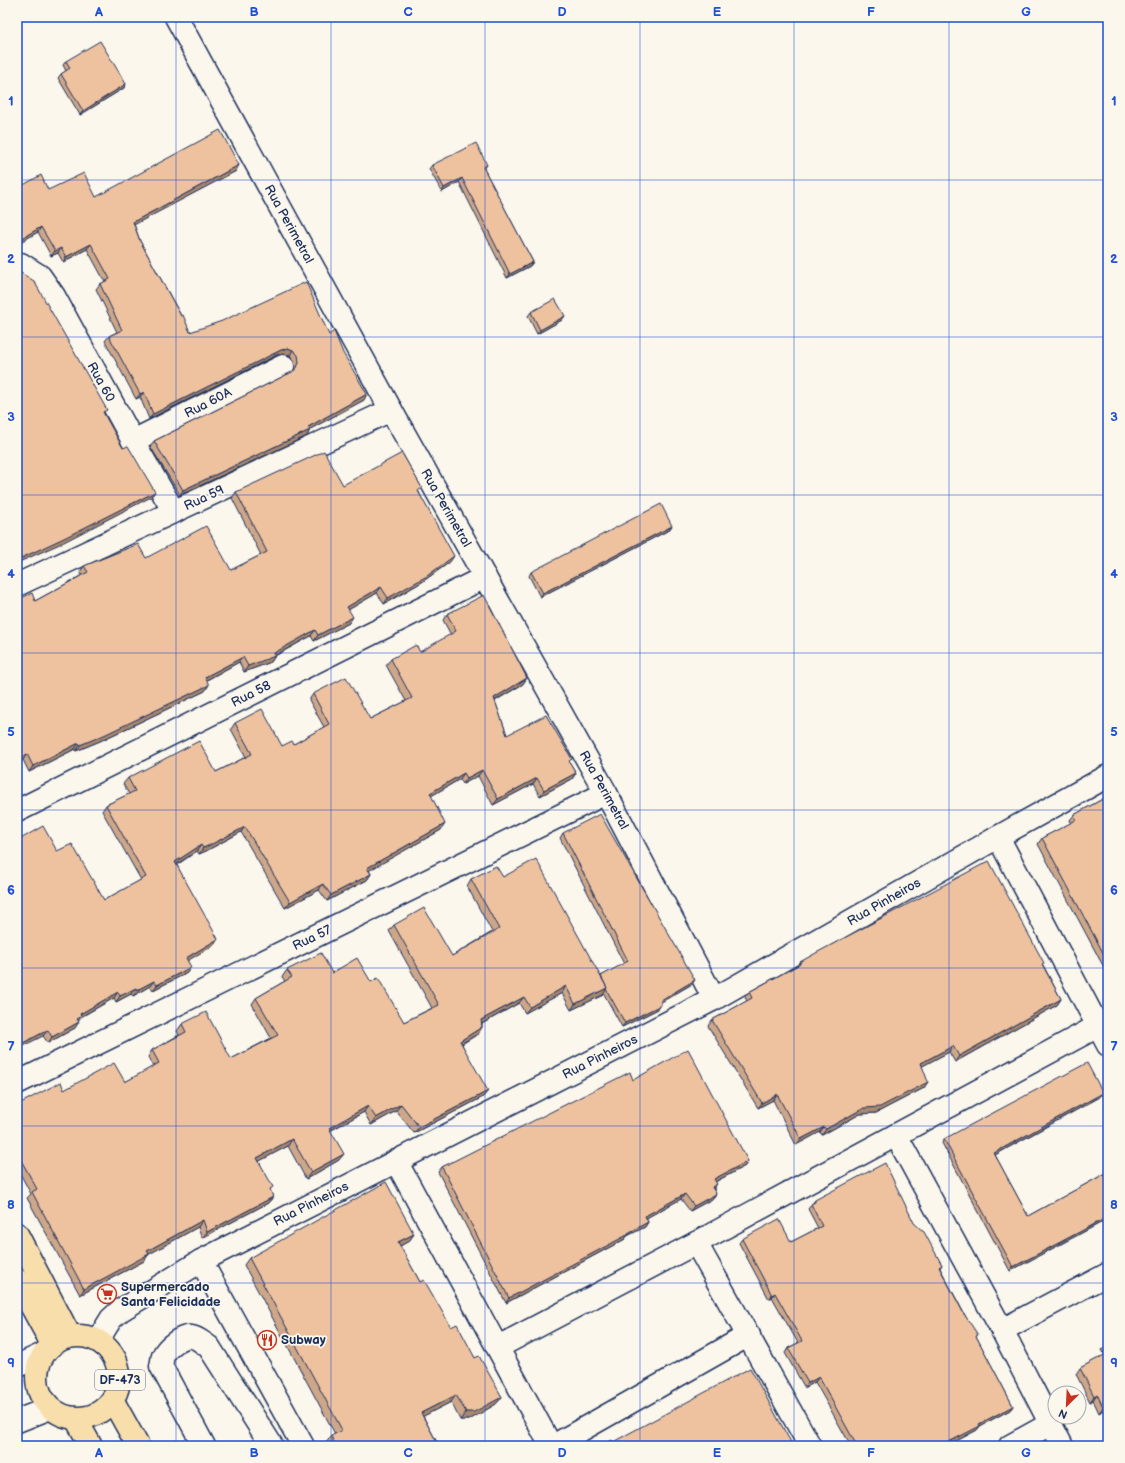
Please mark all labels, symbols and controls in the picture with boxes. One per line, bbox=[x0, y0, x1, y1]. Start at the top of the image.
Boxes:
text: A bbox=[94, 4, 103, 20]
text: B bbox=[249, 4, 259, 20]
text: C bbox=[403, 4, 413, 20]
text: D bbox=[557, 4, 567, 20]
text: E bbox=[713, 4, 722, 20]
text: F bbox=[867, 4, 875, 20]
text: G bbox=[1021, 4, 1031, 20]
text: 1 bbox=[8, 93, 14, 109]
text: 1 bbox=[1111, 93, 1117, 109]
street label: Rua Perimetral bbox=[261, 182, 317, 266]
text: 2 bbox=[7, 251, 15, 267]
text: 2 bbox=[1110, 251, 1118, 267]
street label: Rua 60 bbox=[84, 359, 119, 405]
street label: Rua 60A bbox=[182, 384, 234, 422]
text: 3 bbox=[7, 409, 15, 425]
text: 3 bbox=[1110, 409, 1118, 425]
street label: Rua Perimetral bbox=[417, 466, 475, 550]
street label: Rua 59 bbox=[181, 482, 227, 514]
text: 4 bbox=[7, 566, 15, 582]
text: 4 bbox=[1110, 566, 1118, 582]
street label: Rua 58 bbox=[228, 677, 274, 711]
text: 5 bbox=[7, 724, 15, 740]
text: 5 bbox=[1110, 724, 1118, 740]
street label: Rua Perimetral bbox=[576, 748, 632, 832]
street label: Rua Pinheiros bbox=[844, 874, 924, 929]
text: 6 bbox=[7, 882, 15, 898]
text: 6 bbox=[1110, 882, 1118, 898]
street label: Rua 57 bbox=[290, 922, 335, 954]
street label: Rua Pinheiros bbox=[560, 1031, 641, 1083]
text: 7 bbox=[7, 1039, 15, 1055]
text: 7 bbox=[1110, 1039, 1118, 1055]
street label: Rua Pinheiros bbox=[271, 1178, 352, 1230]
text: 8 bbox=[7, 1197, 15, 1213]
text: 8 bbox=[1110, 1197, 1118, 1213]
place label: Supermercado Santa Felicidade bbox=[121, 1279, 221, 1310]
supermarket icon: Supermercado Santa Felicidade bbox=[96, 1283, 118, 1305]
restaurant icon: Subway bbox=[256, 1329, 278, 1351]
place label: Subway bbox=[281, 1332, 326, 1348]
text: 9 bbox=[7, 1355, 15, 1371]
text: 9 bbox=[1110, 1355, 1118, 1371]
road number: DF-473 bbox=[95, 1370, 145, 1390]
north arrow bbox=[1047, 1385, 1087, 1425]
text: N bbox=[1057, 1406, 1070, 1421]
text: A bbox=[94, 1445, 103, 1461]
text: B bbox=[249, 1445, 259, 1461]
text: C bbox=[403, 1445, 413, 1461]
text: D bbox=[557, 1445, 567, 1461]
text: E bbox=[713, 1445, 722, 1461]
text: F bbox=[867, 1445, 875, 1461]
text: G bbox=[1021, 1445, 1031, 1461]

